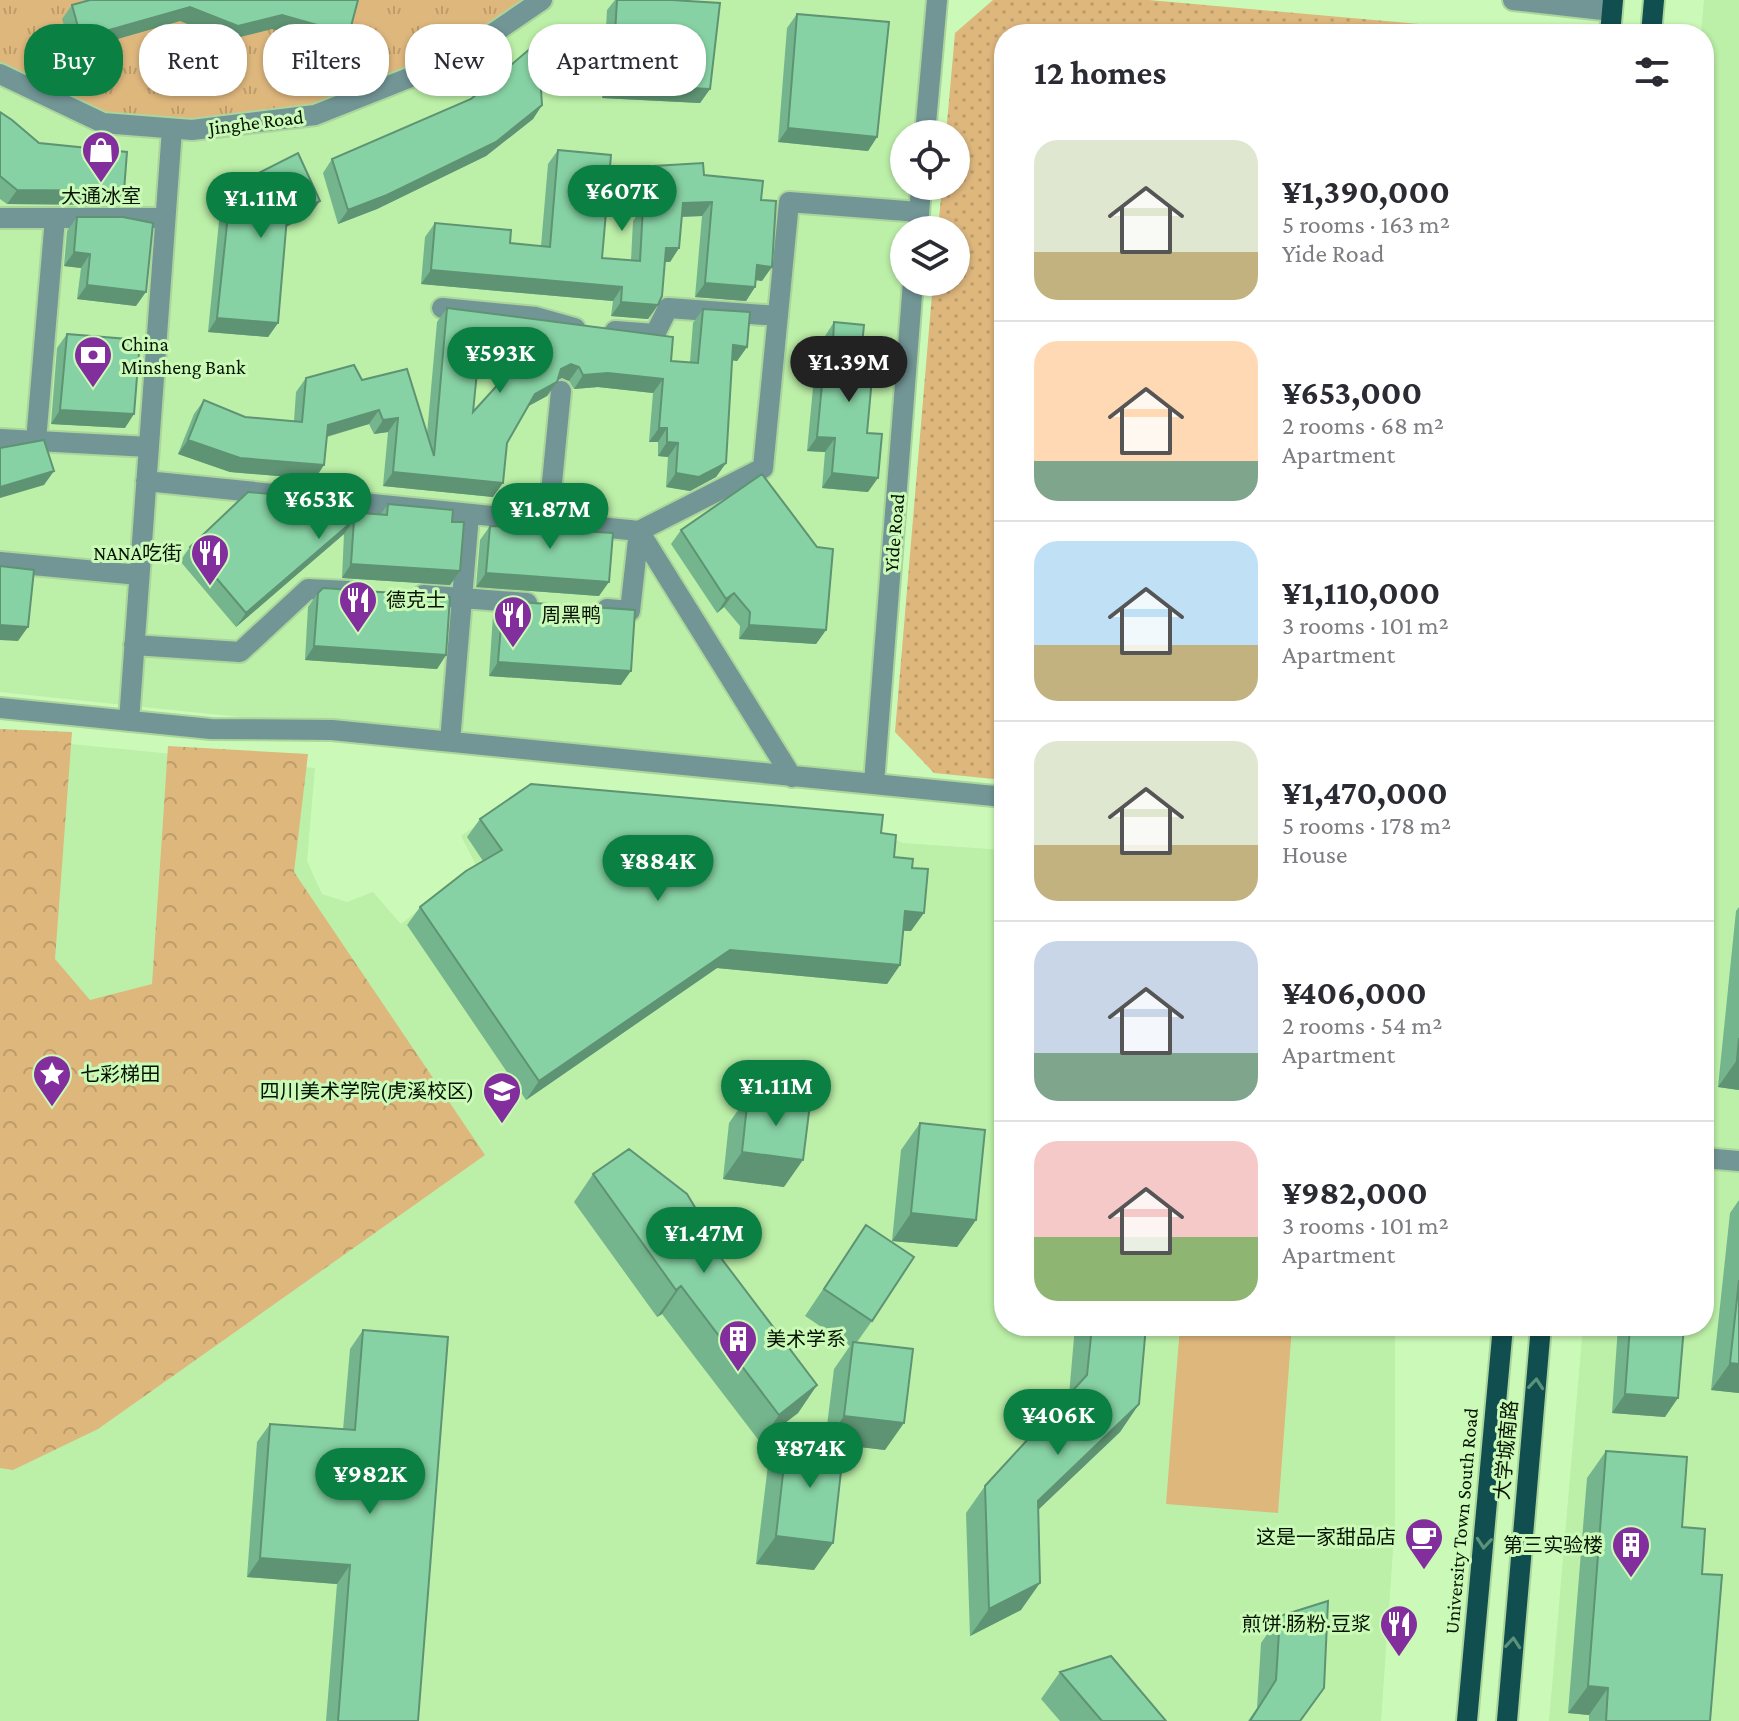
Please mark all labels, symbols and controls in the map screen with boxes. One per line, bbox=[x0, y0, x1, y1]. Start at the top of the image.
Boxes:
chip: Buy bbox=[24, 24, 123, 96]
chip: Rent bbox=[139, 24, 247, 96]
chip: Filters bbox=[263, 24, 389, 96]
chip: New bbox=[405, 24, 512, 96]
chip: Apartment bbox=[528, 24, 706, 96]
icon: filters bbox=[1630, 50, 1674, 94]
text: 12 homes bbox=[1034, 54, 1166, 91]
street label: Jinghe Road bbox=[205, 105, 305, 140]
map controls bbox=[890, 120, 970, 296]
button: locate bbox=[890, 120, 970, 200]
shop icon: 大通冰室 bbox=[80, 129, 122, 184]
pin: ¥607K bbox=[566, 165, 678, 233]
pin: ¥1.11M bbox=[196, 172, 326, 240]
icon: home bbox=[1098, 172, 1194, 268]
text: ¥1,390,000 bbox=[1282, 173, 1450, 210]
text: ¥607K bbox=[586, 176, 658, 205]
text: ¥1.11M bbox=[224, 183, 298, 212]
place label: 大通冰室 bbox=[61, 185, 141, 207]
text: 5 rooms · 163 m² bbox=[1282, 210, 1450, 239]
button: layers bbox=[890, 216, 970, 296]
text: Yide Road bbox=[1282, 239, 1384, 268]
pin: ¥593K bbox=[444, 327, 556, 395]
place label: China Minsheng Bank bbox=[121, 333, 246, 379]
bank icon: China Minsheng Bank bbox=[72, 334, 114, 389]
pin: ¥1.39M bbox=[784, 336, 914, 404]
text: ¥593K bbox=[465, 338, 535, 367]
text: ¥1.39M bbox=[808, 347, 890, 376]
icon: home bbox=[1098, 373, 1194, 469]
text: ¥653,000 bbox=[1282, 374, 1422, 411]
text: 2 rooms · 68 m² bbox=[1282, 411, 1444, 440]
text: Apartment bbox=[1282, 440, 1395, 469]
pin: ¥653K bbox=[263, 473, 375, 541]
pin: ¥1.87M bbox=[485, 483, 615, 551]
text: ¥653K bbox=[284, 484, 354, 513]
street label: Yide Road bbox=[880, 492, 908, 573]
text: ¥1.87M bbox=[509, 494, 591, 523]
restaurant icon: NANA吃街 bbox=[189, 532, 231, 587]
place label: NANA吃街 bbox=[93, 542, 182, 564]
icon: home bbox=[1098, 573, 1194, 669]
text: ¥1,110,000 bbox=[1282, 574, 1440, 611]
restaurant icon: 德克士 bbox=[337, 579, 379, 634]
place label: 德克士 bbox=[386, 589, 446, 611]
restaurant icon: 周黑鸭 bbox=[492, 594, 534, 649]
place label: 周黑鸭 bbox=[541, 604, 601, 626]
text: 3 rooms · 101 m² bbox=[1282, 611, 1449, 640]
text: Apartment bbox=[1282, 640, 1395, 669]
icon: home bbox=[1098, 773, 1194, 869]
text: ¥1,470,000 bbox=[1282, 774, 1448, 811]
text: 5 rooms · 178 m² bbox=[1282, 811, 1451, 840]
pin: ¥884K bbox=[602, 835, 714, 903]
text: House bbox=[1282, 840, 1347, 869]
text: ¥884K bbox=[621, 846, 695, 875]
icon: home bbox=[1098, 973, 1194, 1069]
text: ¥406,000 bbox=[1282, 974, 1427, 1011]
text: 2 rooms · 54 m² bbox=[1282, 1011, 1442, 1040]
text: Apartment bbox=[1282, 1040, 1395, 1069]
place icon: 七彩梯田 bbox=[31, 1053, 73, 1108]
pin: ¥1.11M bbox=[711, 1060, 841, 1128]
place label: 七彩梯田 bbox=[80, 1063, 160, 1085]
school or university icon: 四川美术学院(虎溪校区) bbox=[481, 1070, 523, 1125]
text: ¥1.11M bbox=[739, 1071, 813, 1100]
place label: 四川美术学院(虎溪校区) bbox=[260, 1080, 474, 1103]
icon: home bbox=[1098, 1173, 1194, 1269]
text: ¥982,000 bbox=[1282, 1174, 1428, 1211]
pin: ¥1.47M bbox=[639, 1207, 769, 1275]
text: 3 rooms · 101 m² bbox=[1282, 1211, 1449, 1240]
text: ¥1.47M bbox=[664, 1218, 744, 1247]
text: Apartment bbox=[1282, 1240, 1395, 1269]
building icon: 美术学系 bbox=[717, 1318, 759, 1373]
place label: 美术学系 bbox=[766, 1328, 846, 1350]
one-way arrow bbox=[1527, 1377, 1544, 1390]
pin: ¥406K bbox=[1002, 1389, 1114, 1457]
street label: 大学城南路 bbox=[1491, 1399, 1521, 1501]
text: ¥406K bbox=[1021, 1400, 1095, 1429]
street label: University Town South Road bbox=[1440, 1406, 1483, 1635]
pin: ¥874K bbox=[754, 1422, 866, 1490]
text: ¥874K bbox=[775, 1433, 845, 1462]
pin: ¥982K bbox=[314, 1448, 426, 1516]
text: ¥982K bbox=[333, 1459, 407, 1488]
cafe icon: 这是一家甜品店 bbox=[1403, 1516, 1445, 1571]
building icon: 第三实验楼 bbox=[1610, 1524, 1652, 1579]
place label: 这是一家甜品店 bbox=[1256, 1526, 1396, 1548]
place label: 第三实验楼 bbox=[1503, 1534, 1603, 1556]
one-way arrow bbox=[1475, 1537, 1492, 1550]
restaurant icon: 煎饼·肠粉·豆浆 bbox=[1378, 1603, 1420, 1658]
place label: 煎饼·肠粉·豆浆 bbox=[1241, 1613, 1371, 1635]
one-way arrow bbox=[1505, 1636, 1522, 1649]

